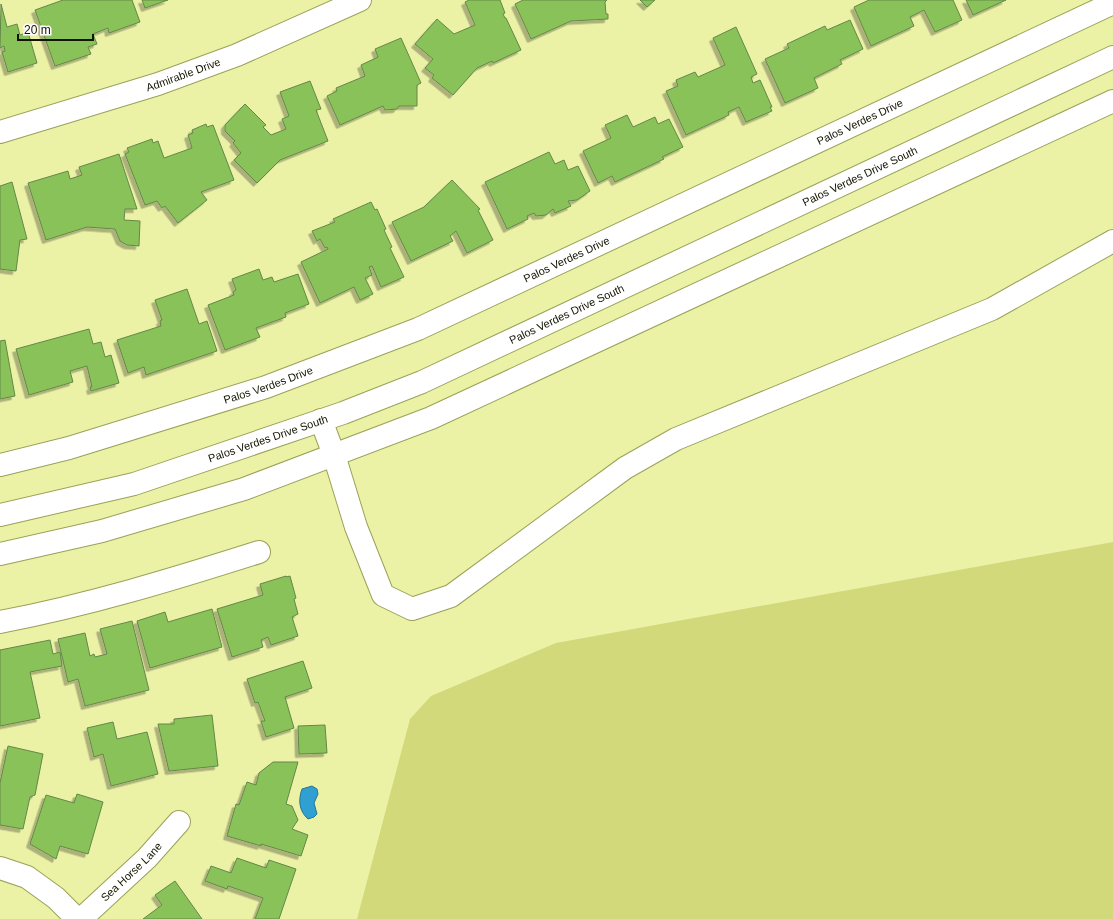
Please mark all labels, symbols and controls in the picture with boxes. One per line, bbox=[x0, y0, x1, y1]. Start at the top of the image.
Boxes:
scale bar bbox=[18, 16, 93, 42]
text: 20 m bbox=[24, 23, 51, 37]
street label: Admirable Drive bbox=[144, 56, 222, 93]
street label: Palos Verdes Drive bbox=[815, 96, 905, 147]
street label: Palos Verdes Drive South bbox=[801, 144, 919, 208]
street label: Palos Verdes Drive bbox=[522, 234, 611, 285]
street label: Palos Verdes Drive South bbox=[507, 282, 626, 346]
street label: Palos Verdes Drive bbox=[222, 364, 314, 406]
street label: Palos Verdes Drive South bbox=[207, 413, 329, 464]
street label: Sea Horse Lane bbox=[98, 840, 164, 904]

